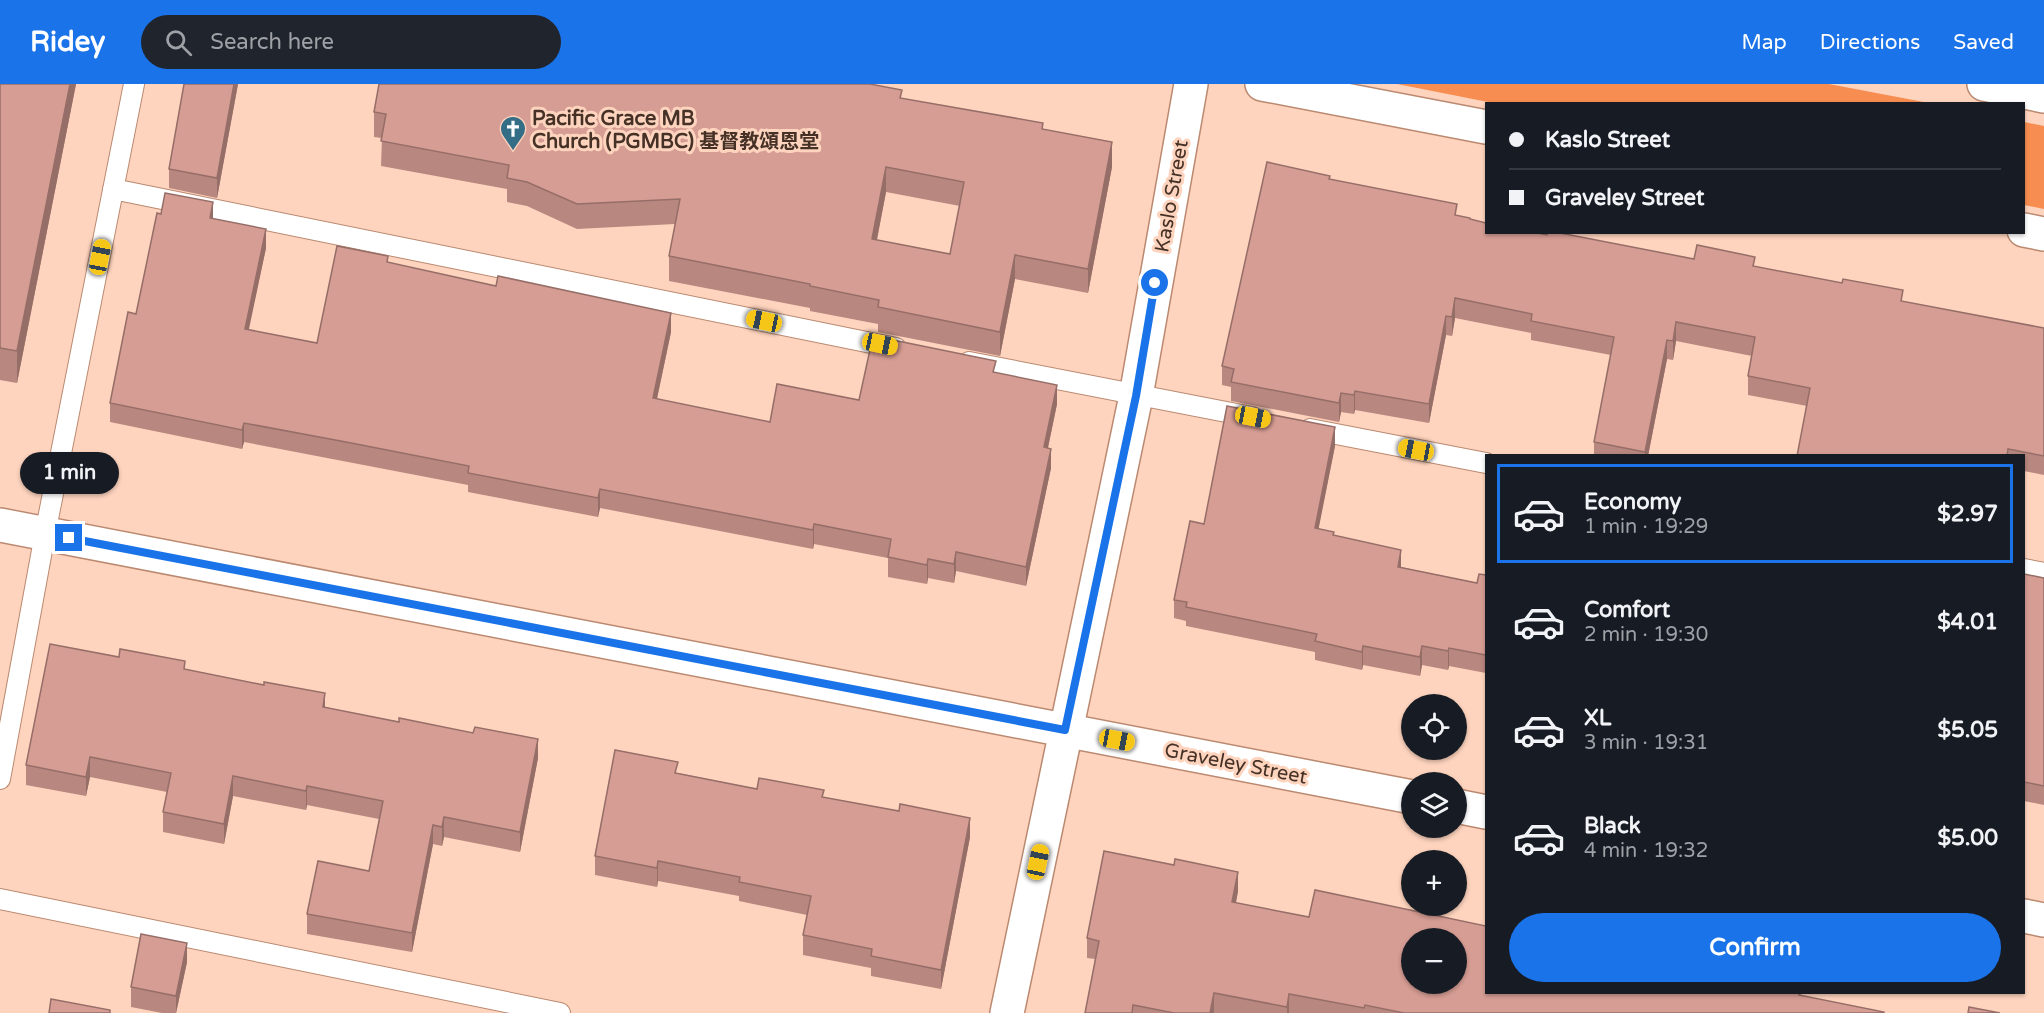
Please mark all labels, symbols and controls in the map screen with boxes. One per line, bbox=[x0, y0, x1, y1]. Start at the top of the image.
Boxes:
search box bbox=[141, 15, 561, 69]
text: Ridey bbox=[30, 25, 105, 59]
icon: search bbox=[162, 26, 195, 59]
text: Search here bbox=[210, 29, 334, 55]
text: Map bbox=[1741, 30, 1787, 55]
text: Directions bbox=[1820, 30, 1920, 55]
text: Saved bbox=[1953, 30, 2014, 55]
place label: Pacific Grace MB Church (PGMBC) 基督教頌恩堂 bbox=[532, 107, 819, 154]
church icon: Pacific Grace MB Church (PGMBC) 基督教頌恩堂 bbox=[498, 114, 528, 152]
text: Kaslo Street bbox=[1545, 127, 1670, 153]
street label: Kaslo Street bbox=[1150, 138, 1194, 254]
text: Graveley Street bbox=[1545, 185, 1704, 211]
car bbox=[88, 238, 112, 276]
route start bbox=[1141, 269, 1168, 296]
car bbox=[745, 308, 783, 334]
car bbox=[861, 331, 899, 357]
car bbox=[1234, 405, 1272, 429]
car bbox=[1397, 438, 1435, 462]
callout: 1 min bbox=[20, 451, 118, 493]
text: 1 min bbox=[43, 461, 96, 485]
icon: car bbox=[1512, 487, 1566, 541]
text: Economy bbox=[1584, 489, 1681, 515]
text: $2.97 bbox=[1937, 501, 1998, 527]
text: 1 min · 19:29 bbox=[1584, 515, 1708, 539]
route end bbox=[55, 524, 82, 551]
icon: car bbox=[1512, 595, 1566, 649]
text: Comfort bbox=[1584, 597, 1670, 623]
text: $4.01 bbox=[1937, 609, 1998, 635]
text: 2 min · 19:30 bbox=[1584, 623, 1708, 647]
map controls bbox=[1401, 694, 1467, 994]
button: locate bbox=[1401, 694, 1467, 760]
icon: car bbox=[1512, 703, 1566, 757]
text: XL bbox=[1584, 705, 1611, 731]
text: $5.05 bbox=[1937, 717, 1998, 743]
car bbox=[1098, 728, 1136, 752]
text: 3 min · 19:31 bbox=[1584, 731, 1708, 755]
street label: Graveley Street bbox=[1162, 738, 1310, 790]
button: layers bbox=[1401, 772, 1467, 838]
icon: car bbox=[1512, 811, 1566, 865]
text: Black bbox=[1584, 813, 1641, 839]
text: $5.00 bbox=[1937, 825, 1998, 851]
text: 4 min · 19:32 bbox=[1584, 839, 1708, 863]
car bbox=[1025, 843, 1051, 881]
button: + bbox=[1401, 850, 1467, 916]
button: Confirm bbox=[1509, 913, 2001, 982]
button: − bbox=[1401, 928, 1467, 994]

